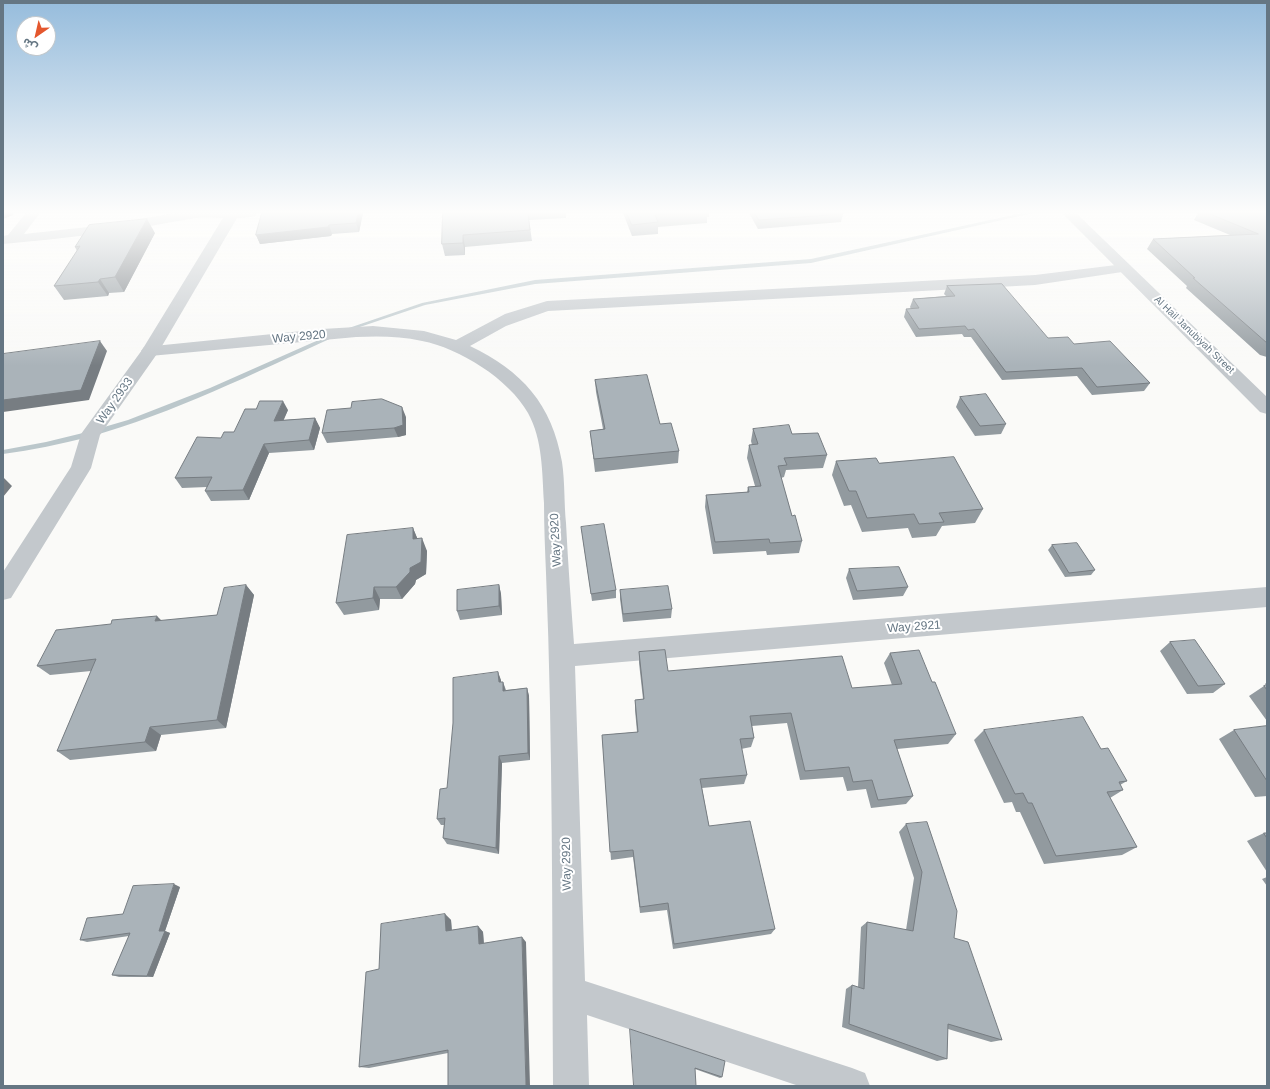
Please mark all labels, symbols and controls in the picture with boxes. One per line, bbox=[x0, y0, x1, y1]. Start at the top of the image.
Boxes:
north arrow bbox=[16, 16, 56, 56]
text: ش bbox=[20, 36, 39, 54]
street label: Al Hail Janubiyah Street bbox=[1151, 294, 1237, 376]
street label: Way 2920 bbox=[272, 327, 326, 347]
street label: Way 2933 bbox=[94, 375, 136, 427]
street label: Way 2920 bbox=[547, 513, 565, 567]
street label: Way 2921 bbox=[887, 618, 941, 636]
street label: Way 2920 bbox=[559, 837, 575, 891]

